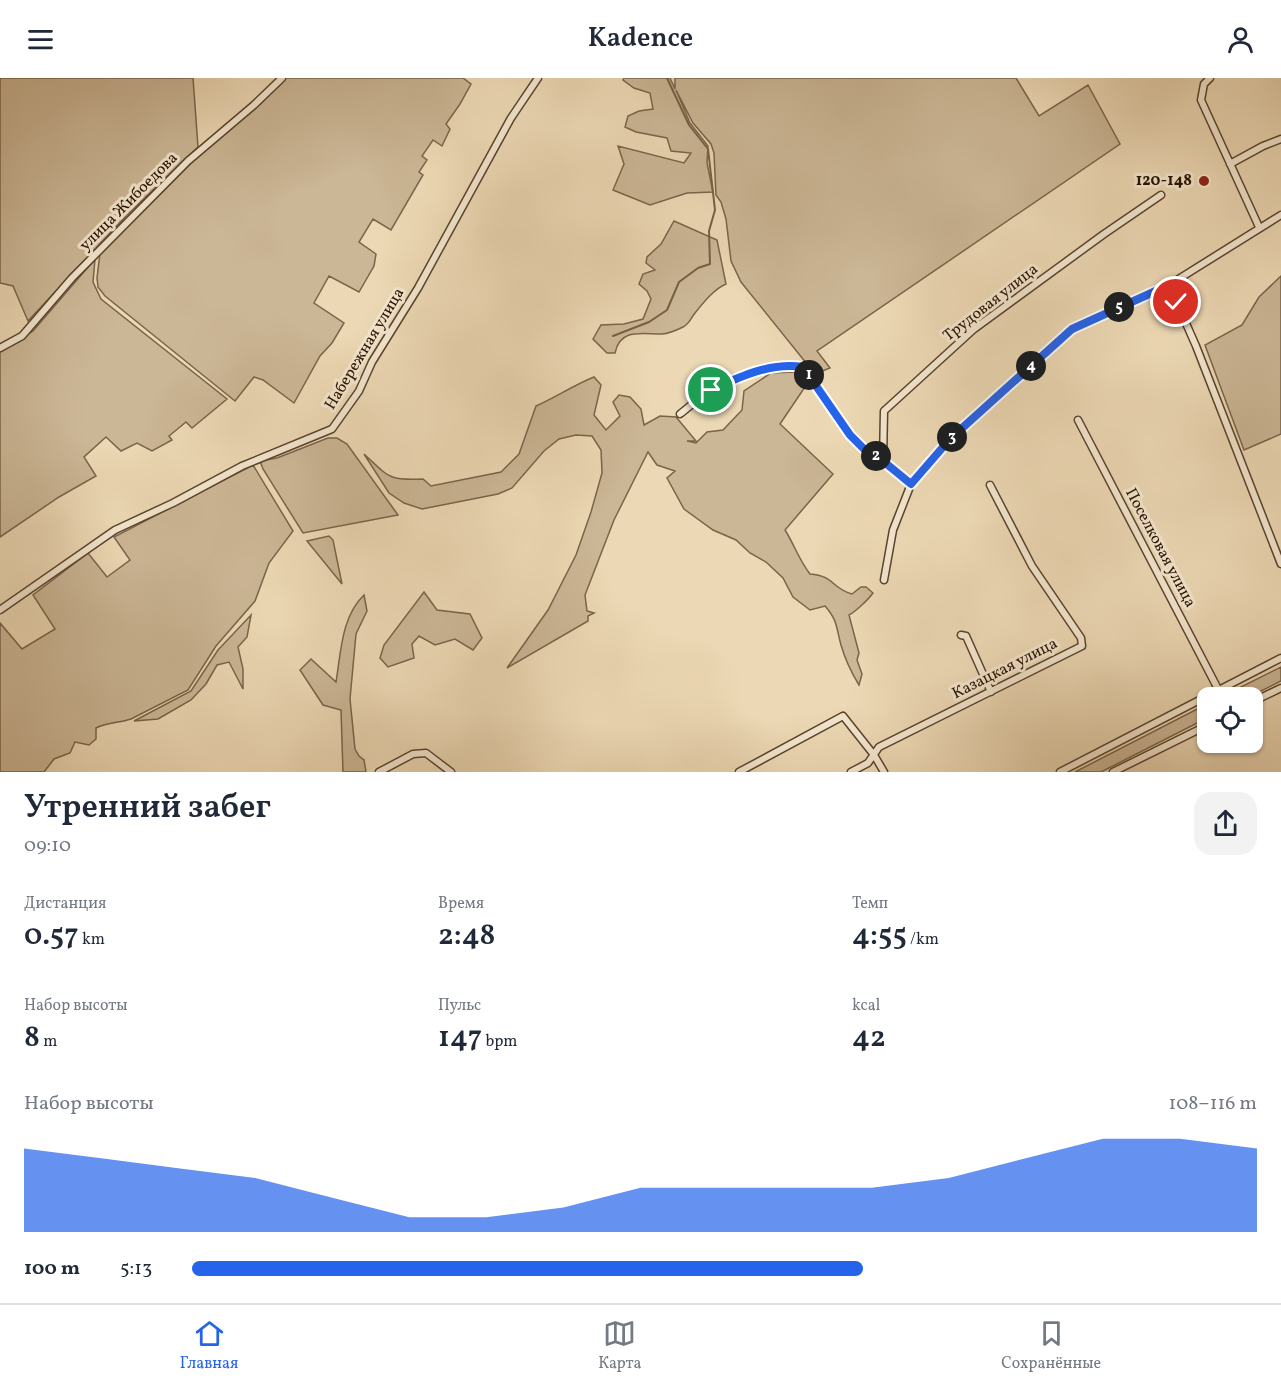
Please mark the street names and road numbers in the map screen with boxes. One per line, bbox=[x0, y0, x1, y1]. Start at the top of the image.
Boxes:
street label: улица Жибоедова bbox=[75, 148, 183, 256]
street label: Трудовая улица bbox=[939, 259, 1043, 347]
street label: Набережная улица bbox=[320, 284, 410, 414]
street label: Поселковая улица bbox=[1119, 484, 1201, 612]
street label: Казацкая улица bbox=[948, 633, 1062, 705]

